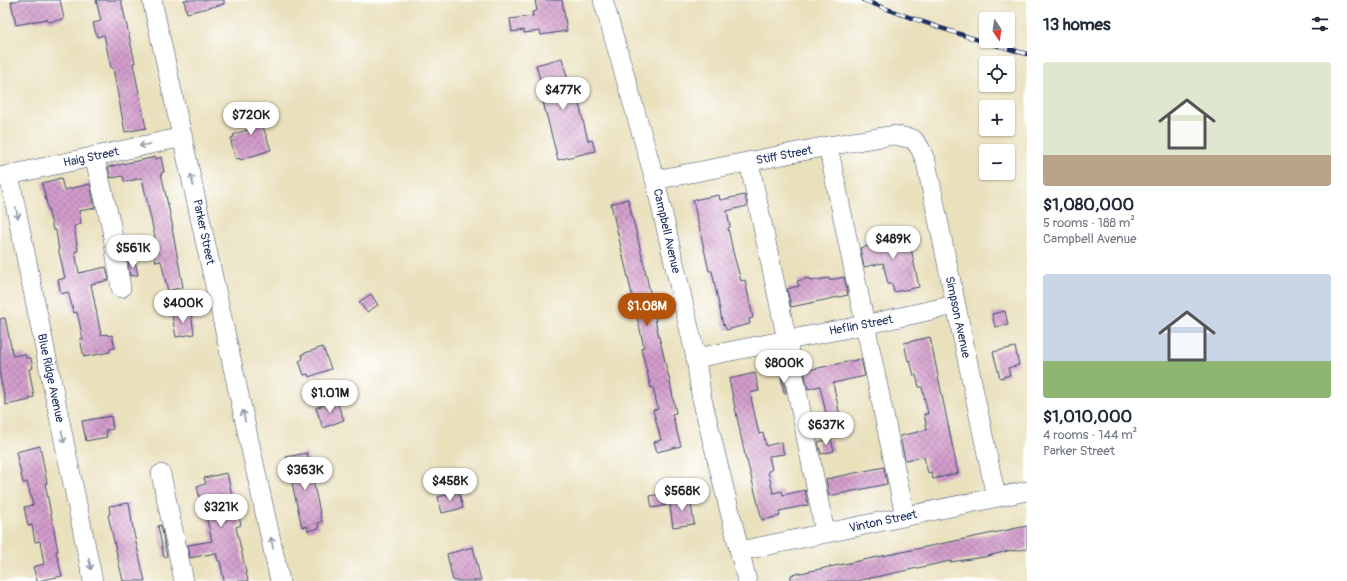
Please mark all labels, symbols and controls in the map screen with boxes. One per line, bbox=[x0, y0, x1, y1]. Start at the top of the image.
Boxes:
north arrow bbox=[979, 12, 1015, 48]
map controls bbox=[979, 12, 1015, 180]
icon: filters bbox=[1309, 13, 1331, 35]
text: 13 homes bbox=[1043, 14, 1111, 35]
button: locate bbox=[979, 56, 1015, 92]
pin: $477K bbox=[535, 77, 591, 111]
text: $477K bbox=[545, 82, 581, 98]
icon: home bbox=[1151, 88, 1223, 160]
button: + bbox=[979, 100, 1015, 136]
pin: $720K bbox=[223, 102, 279, 136]
text: $720K bbox=[232, 107, 270, 123]
one-way arrow bbox=[139, 142, 152, 150]
street label: Stiff Street bbox=[755, 143, 814, 168]
street label: Haig Street bbox=[62, 144, 120, 171]
button: − bbox=[979, 144, 1015, 180]
one-way arrow bbox=[188, 173, 196, 186]
street label: Campbell Avenue bbox=[649, 187, 684, 275]
text: $1,080,000 bbox=[1043, 194, 1134, 215]
street label: Parker Street bbox=[189, 198, 218, 266]
one-way arrow bbox=[13, 207, 21, 220]
text: 5 rooms · 188 m² bbox=[1043, 215, 1135, 231]
pin: $489K bbox=[865, 226, 921, 260]
text: $489K bbox=[875, 231, 911, 247]
text: Campbell Avenue bbox=[1043, 231, 1137, 247]
pin: $561K bbox=[105, 235, 161, 269]
text: $561K bbox=[116, 240, 150, 256]
street label: Simpson Avenue bbox=[942, 275, 974, 359]
pin: $400K bbox=[155, 290, 211, 324]
pin: $1.08M bbox=[614, 293, 680, 327]
text: $400K bbox=[163, 295, 203, 311]
text: $1.08M bbox=[627, 298, 667, 314]
icon: home bbox=[1151, 300, 1223, 372]
street label: Heflin Street bbox=[828, 312, 894, 339]
street label: Blue Ridge Avenue bbox=[34, 332, 67, 424]
pin: $800K bbox=[756, 350, 812, 384]
text: $800K bbox=[764, 355, 804, 371]
pin: $1.01M bbox=[297, 380, 363, 414]
text: $1.01M bbox=[311, 385, 349, 401]
text: $1,010,000 bbox=[1043, 406, 1132, 427]
one-way arrow bbox=[240, 410, 248, 423]
pin: $637K bbox=[798, 412, 854, 446]
text: $637K bbox=[808, 417, 844, 433]
text: 4 rooms · 144 m² bbox=[1043, 427, 1137, 443]
one-way arrow bbox=[60, 430, 68, 443]
text: Parker Street bbox=[1043, 443, 1115, 459]
pin: $363K bbox=[277, 457, 333, 491]
text: $363K bbox=[287, 462, 323, 478]
pin: $458K bbox=[422, 468, 478, 502]
text: $458K bbox=[432, 473, 468, 489]
pin: $568K bbox=[654, 478, 710, 512]
text: $568K bbox=[664, 483, 700, 499]
pin: $321K bbox=[193, 494, 249, 528]
text: $321K bbox=[204, 499, 238, 515]
street label: Vinton Street bbox=[848, 507, 919, 536]
one-way arrow bbox=[268, 537, 276, 550]
one-way arrow bbox=[86, 557, 94, 570]

